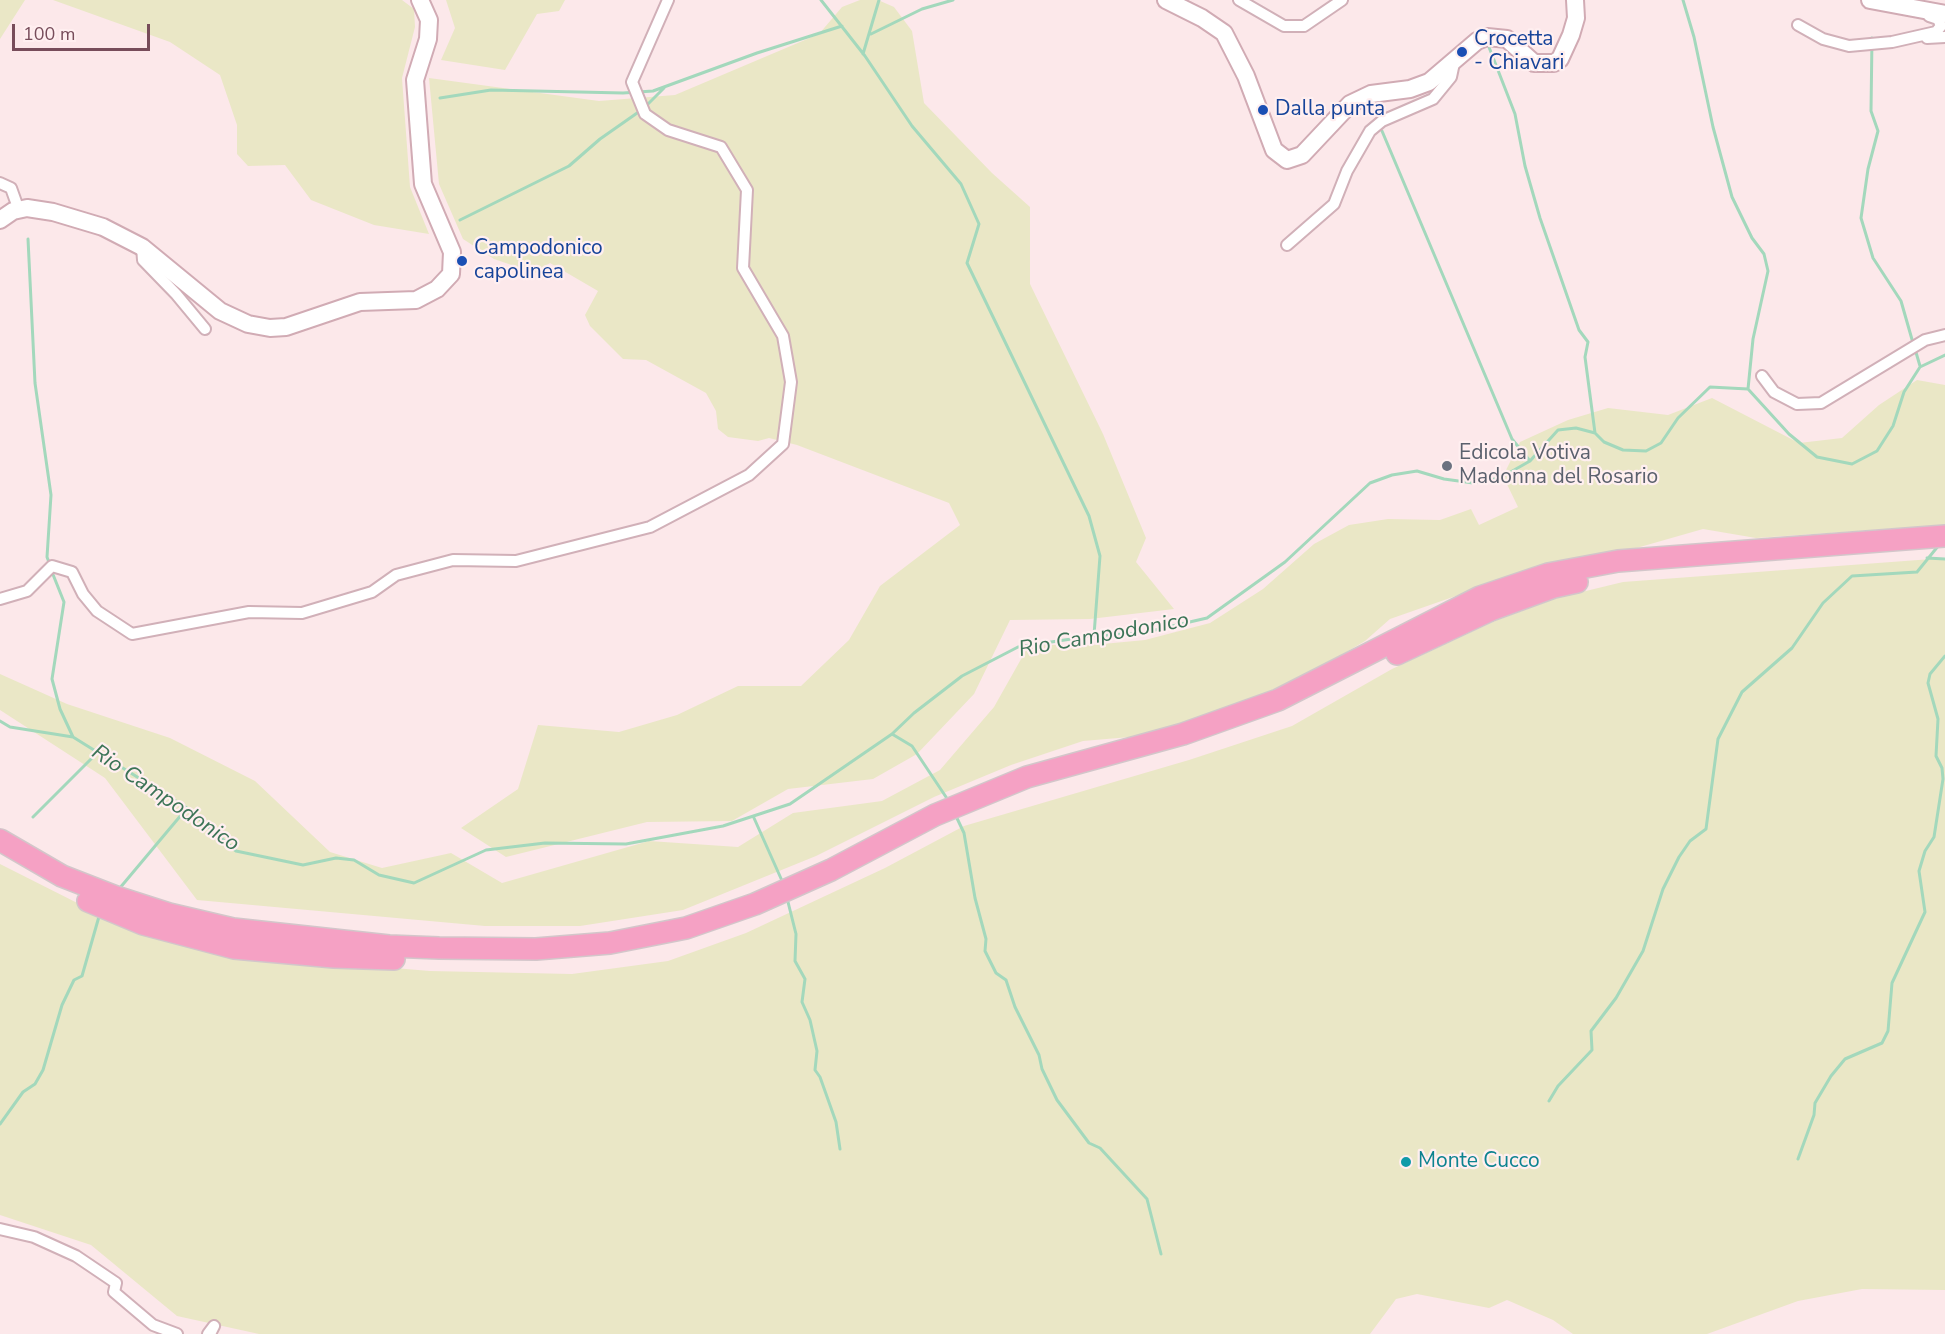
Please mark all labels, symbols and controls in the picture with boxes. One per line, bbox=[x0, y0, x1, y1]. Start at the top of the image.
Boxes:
scale bar bbox=[15, 12, 153, 50]
text: 100 m bbox=[23, 22, 75, 46]
place label: Crocetta - Chiavari bbox=[1474, 27, 1564, 77]
marker: Crocetta - Chiavari bbox=[1455, 45, 1469, 59]
place label: Dalla punta bbox=[1275, 97, 1385, 123]
marker: Dalla punta bbox=[1256, 103, 1270, 117]
place label: Campodonico capolinea bbox=[474, 236, 603, 286]
marker: Campodonico capolinea bbox=[455, 254, 469, 268]
place label: Edicola Votiva Madonna del Rosario bbox=[1459, 441, 1658, 491]
marker: Edicola Votiva Madonna del Rosario bbox=[1440, 459, 1454, 473]
water label: Rio Campodonico bbox=[1017, 608, 1191, 664]
water label: Rio Campodonico bbox=[86, 740, 244, 858]
place label: Monte Cucco bbox=[1418, 1149, 1540, 1175]
marker: Monte Cucco bbox=[1399, 1155, 1413, 1169]

